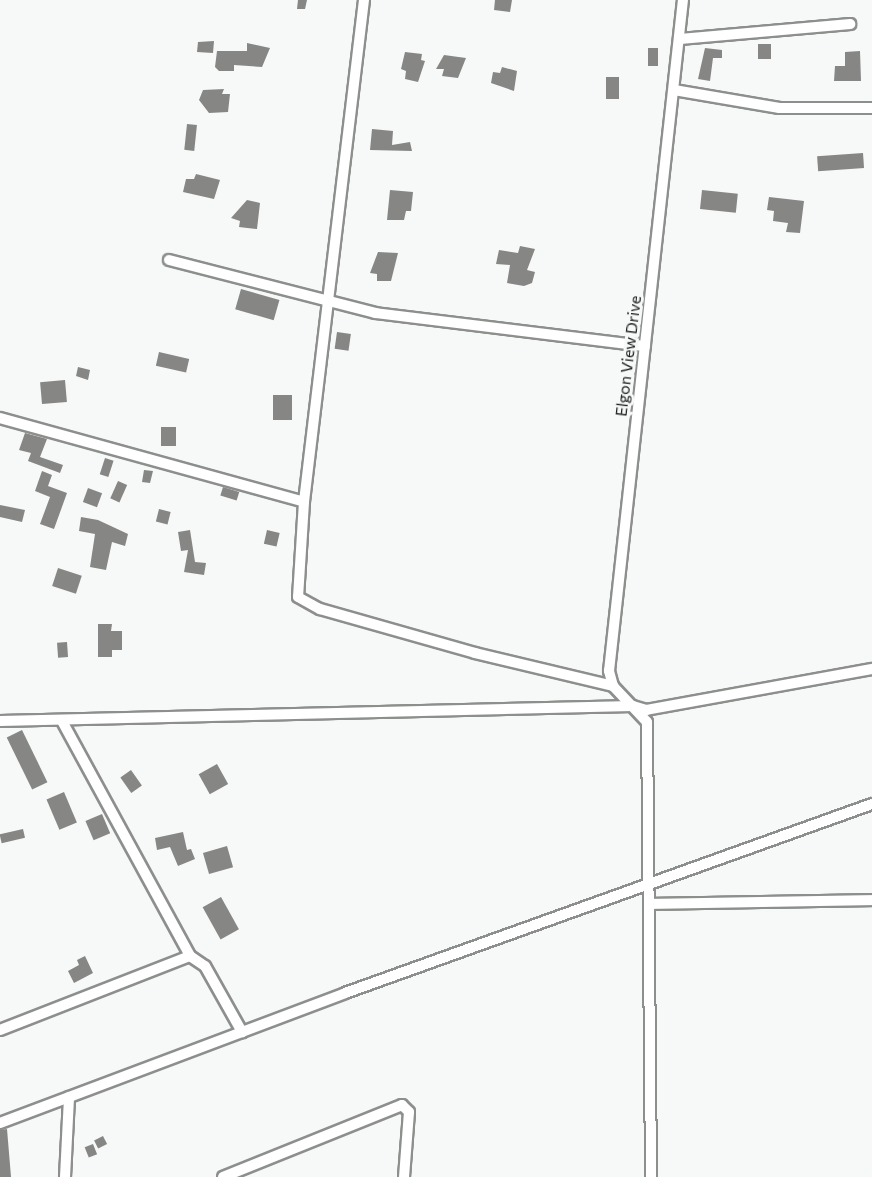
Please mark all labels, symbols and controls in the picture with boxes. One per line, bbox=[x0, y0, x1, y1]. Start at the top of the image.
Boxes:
street label: Elgon View Drive bbox=[611, 294, 645, 418]

